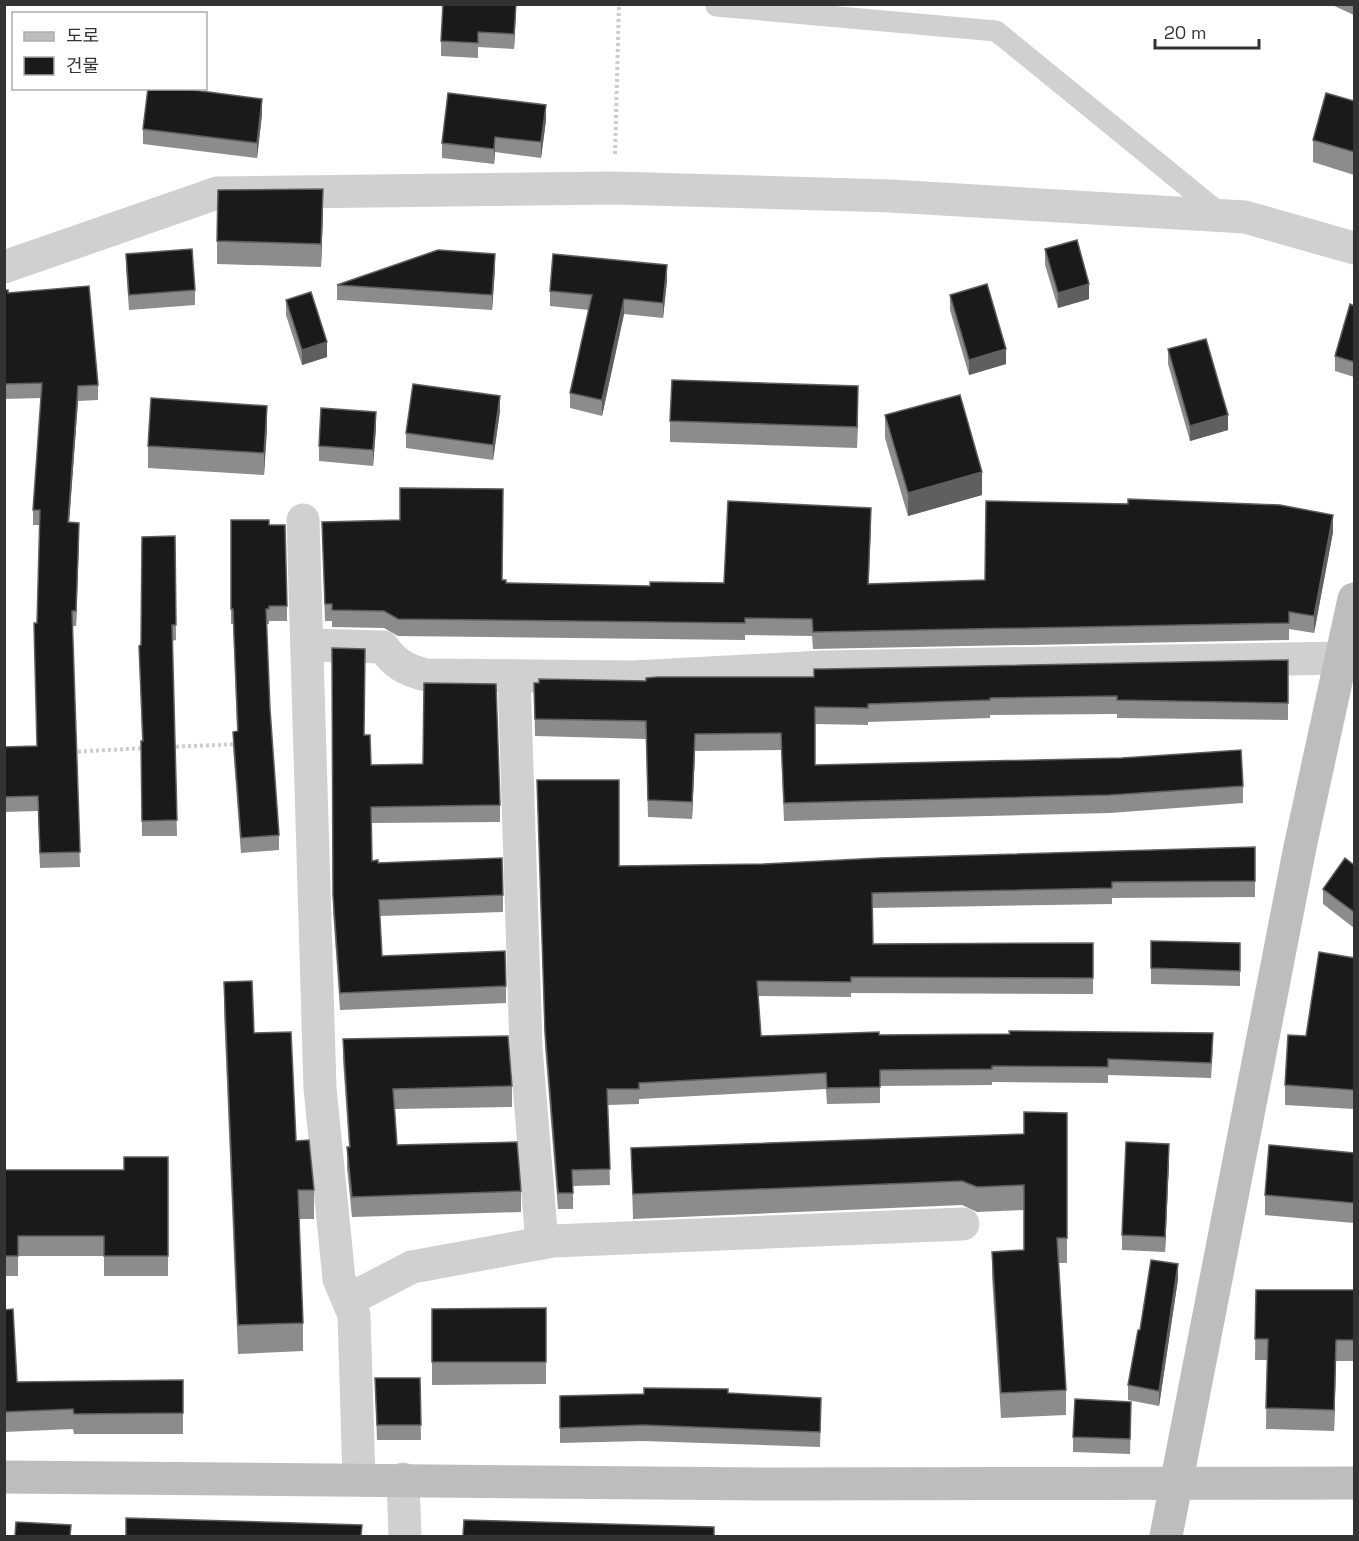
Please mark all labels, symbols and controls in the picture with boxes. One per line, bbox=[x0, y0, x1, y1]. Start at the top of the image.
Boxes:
legend bbox=[12, 12, 207, 90]
scale bar bbox=[1155, 12, 1258, 50]
text: 20 m bbox=[1164, 21, 1207, 44]
text: 도로 bbox=[66, 24, 99, 47]
text: 건물 bbox=[66, 54, 99, 77]

